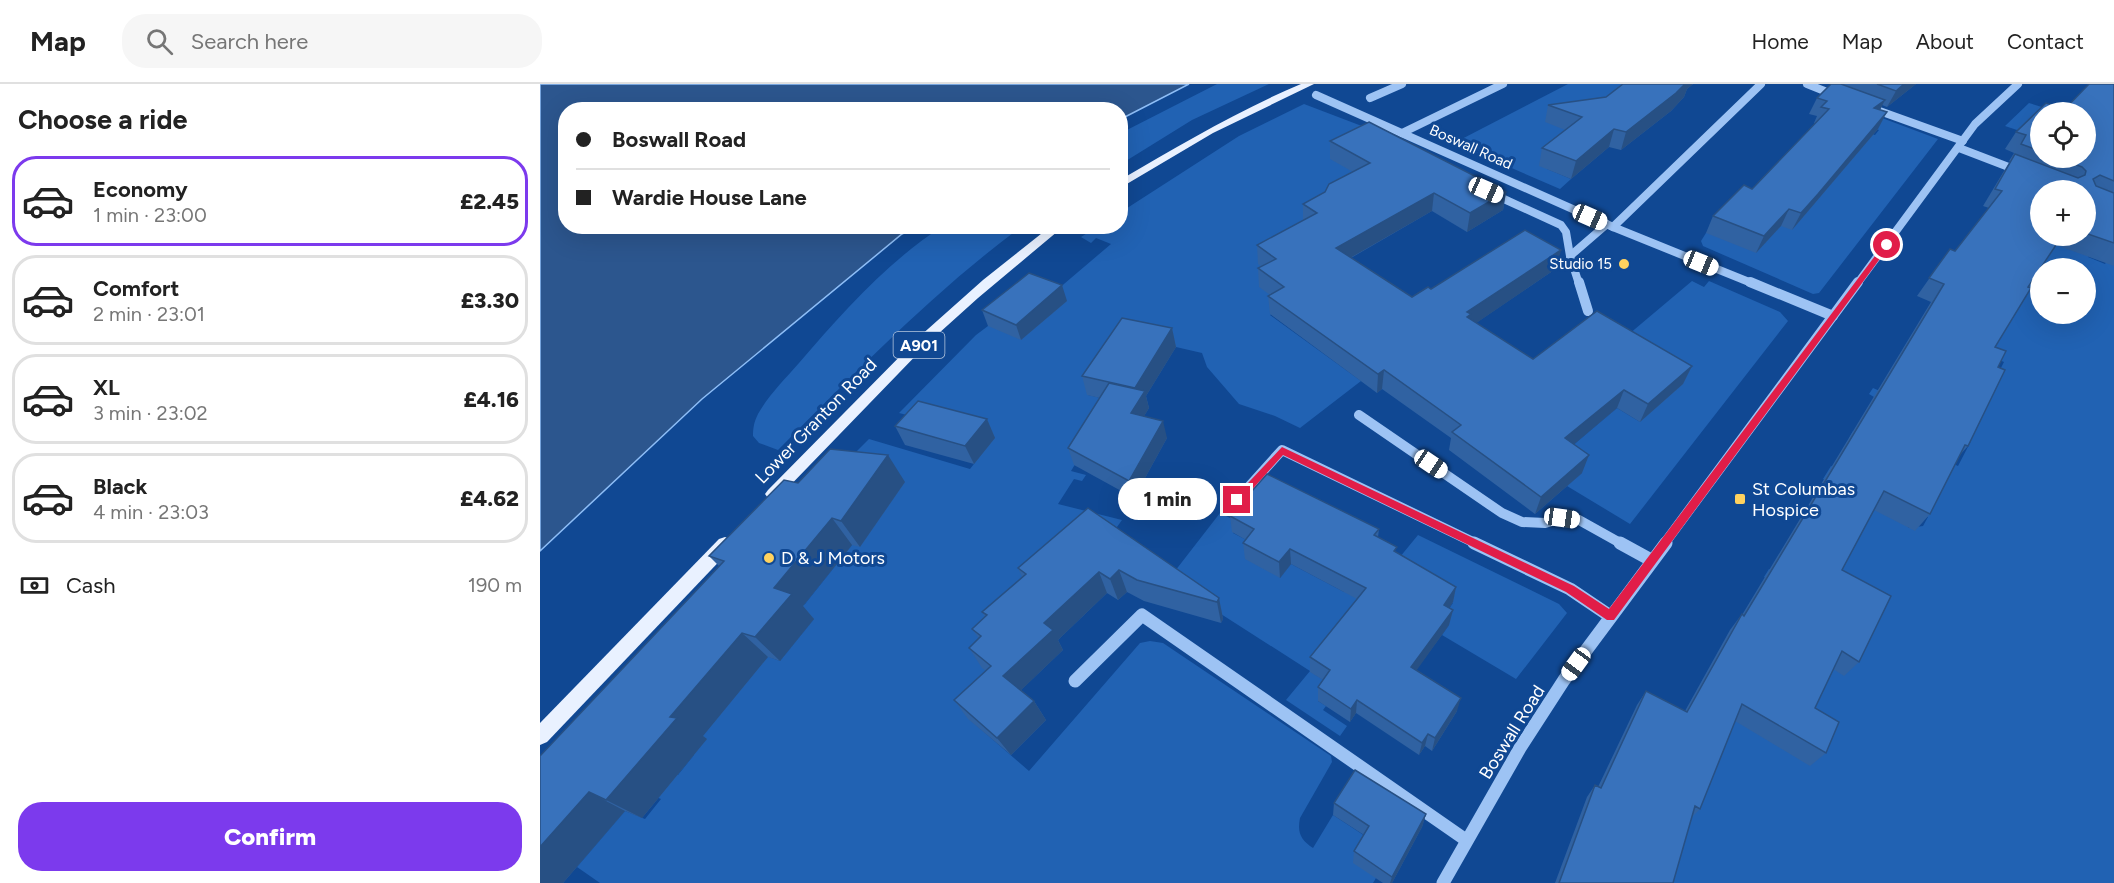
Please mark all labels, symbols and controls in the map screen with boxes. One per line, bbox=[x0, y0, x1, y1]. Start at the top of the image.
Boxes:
search box bbox=[122, 14, 542, 68]
text: Map bbox=[30, 24, 86, 58]
icon: search bbox=[143, 25, 176, 58]
text: Search here bbox=[191, 28, 308, 55]
text: Home bbox=[1752, 29, 1809, 54]
text: Map bbox=[1842, 29, 1883, 54]
text: About bbox=[1916, 29, 1974, 54]
text: Contact bbox=[2007, 29, 2084, 54]
map controls bbox=[2030, 102, 2096, 324]
button: locate bbox=[2030, 102, 2096, 168]
text: Choose a ride bbox=[18, 103, 187, 136]
street label: Boswall Road bbox=[1427, 121, 1515, 173]
text: Boswall Road bbox=[612, 126, 746, 153]
icon: car bbox=[21, 174, 75, 228]
car bbox=[1466, 174, 1506, 206]
text: Economy bbox=[93, 176, 188, 203]
button: + bbox=[2030, 180, 2096, 246]
text: Wardie House Lane bbox=[612, 184, 807, 211]
text: £2.45 bbox=[460, 188, 519, 215]
car bbox=[1570, 201, 1610, 233]
text: 1 min · 23:00 bbox=[93, 203, 207, 227]
route start bbox=[1873, 231, 1900, 258]
car bbox=[1681, 248, 1721, 278]
place label: Studio 15 bbox=[1549, 255, 1612, 273]
marker: Studio 15 bbox=[1617, 257, 1631, 271]
button: − bbox=[2030, 258, 2096, 324]
icon: car bbox=[21, 273, 75, 327]
text: Comfort bbox=[93, 275, 179, 302]
text: £3.30 bbox=[461, 287, 519, 314]
text: 2 min · 23:01 bbox=[93, 302, 205, 326]
road number: A901 bbox=[894, 332, 944, 358]
street label: Lower Granton Road bbox=[750, 354, 882, 488]
icon: car bbox=[21, 372, 75, 426]
text: XL bbox=[93, 374, 120, 401]
text: £4.16 bbox=[464, 386, 519, 413]
text: 3 min · 23:02 bbox=[93, 401, 208, 425]
car bbox=[1411, 446, 1451, 482]
icon: car bbox=[21, 471, 75, 525]
text: Black bbox=[93, 473, 147, 500]
place label: St Columbas Hospice bbox=[1752, 478, 1855, 521]
callout: 1 min bbox=[1117, 479, 1216, 521]
text: £4.62 bbox=[460, 485, 519, 512]
route end bbox=[1223, 486, 1250, 513]
text: 1 min bbox=[1144, 487, 1191, 511]
marker: St Columbas Hospice bbox=[1733, 492, 1747, 506]
text: 4 min · 23:03 bbox=[93, 500, 209, 524]
car bbox=[1543, 507, 1581, 529]
place label: D & J Motors bbox=[781, 547, 885, 569]
marker: D & J Motors bbox=[762, 551, 776, 565]
icon: cash bbox=[18, 569, 51, 602]
text: Cash bbox=[66, 572, 116, 599]
text: 190 m bbox=[468, 573, 522, 597]
car bbox=[1558, 644, 1594, 684]
street label: Boswall Road bbox=[1474, 681, 1550, 783]
button: Confirm bbox=[18, 802, 522, 871]

